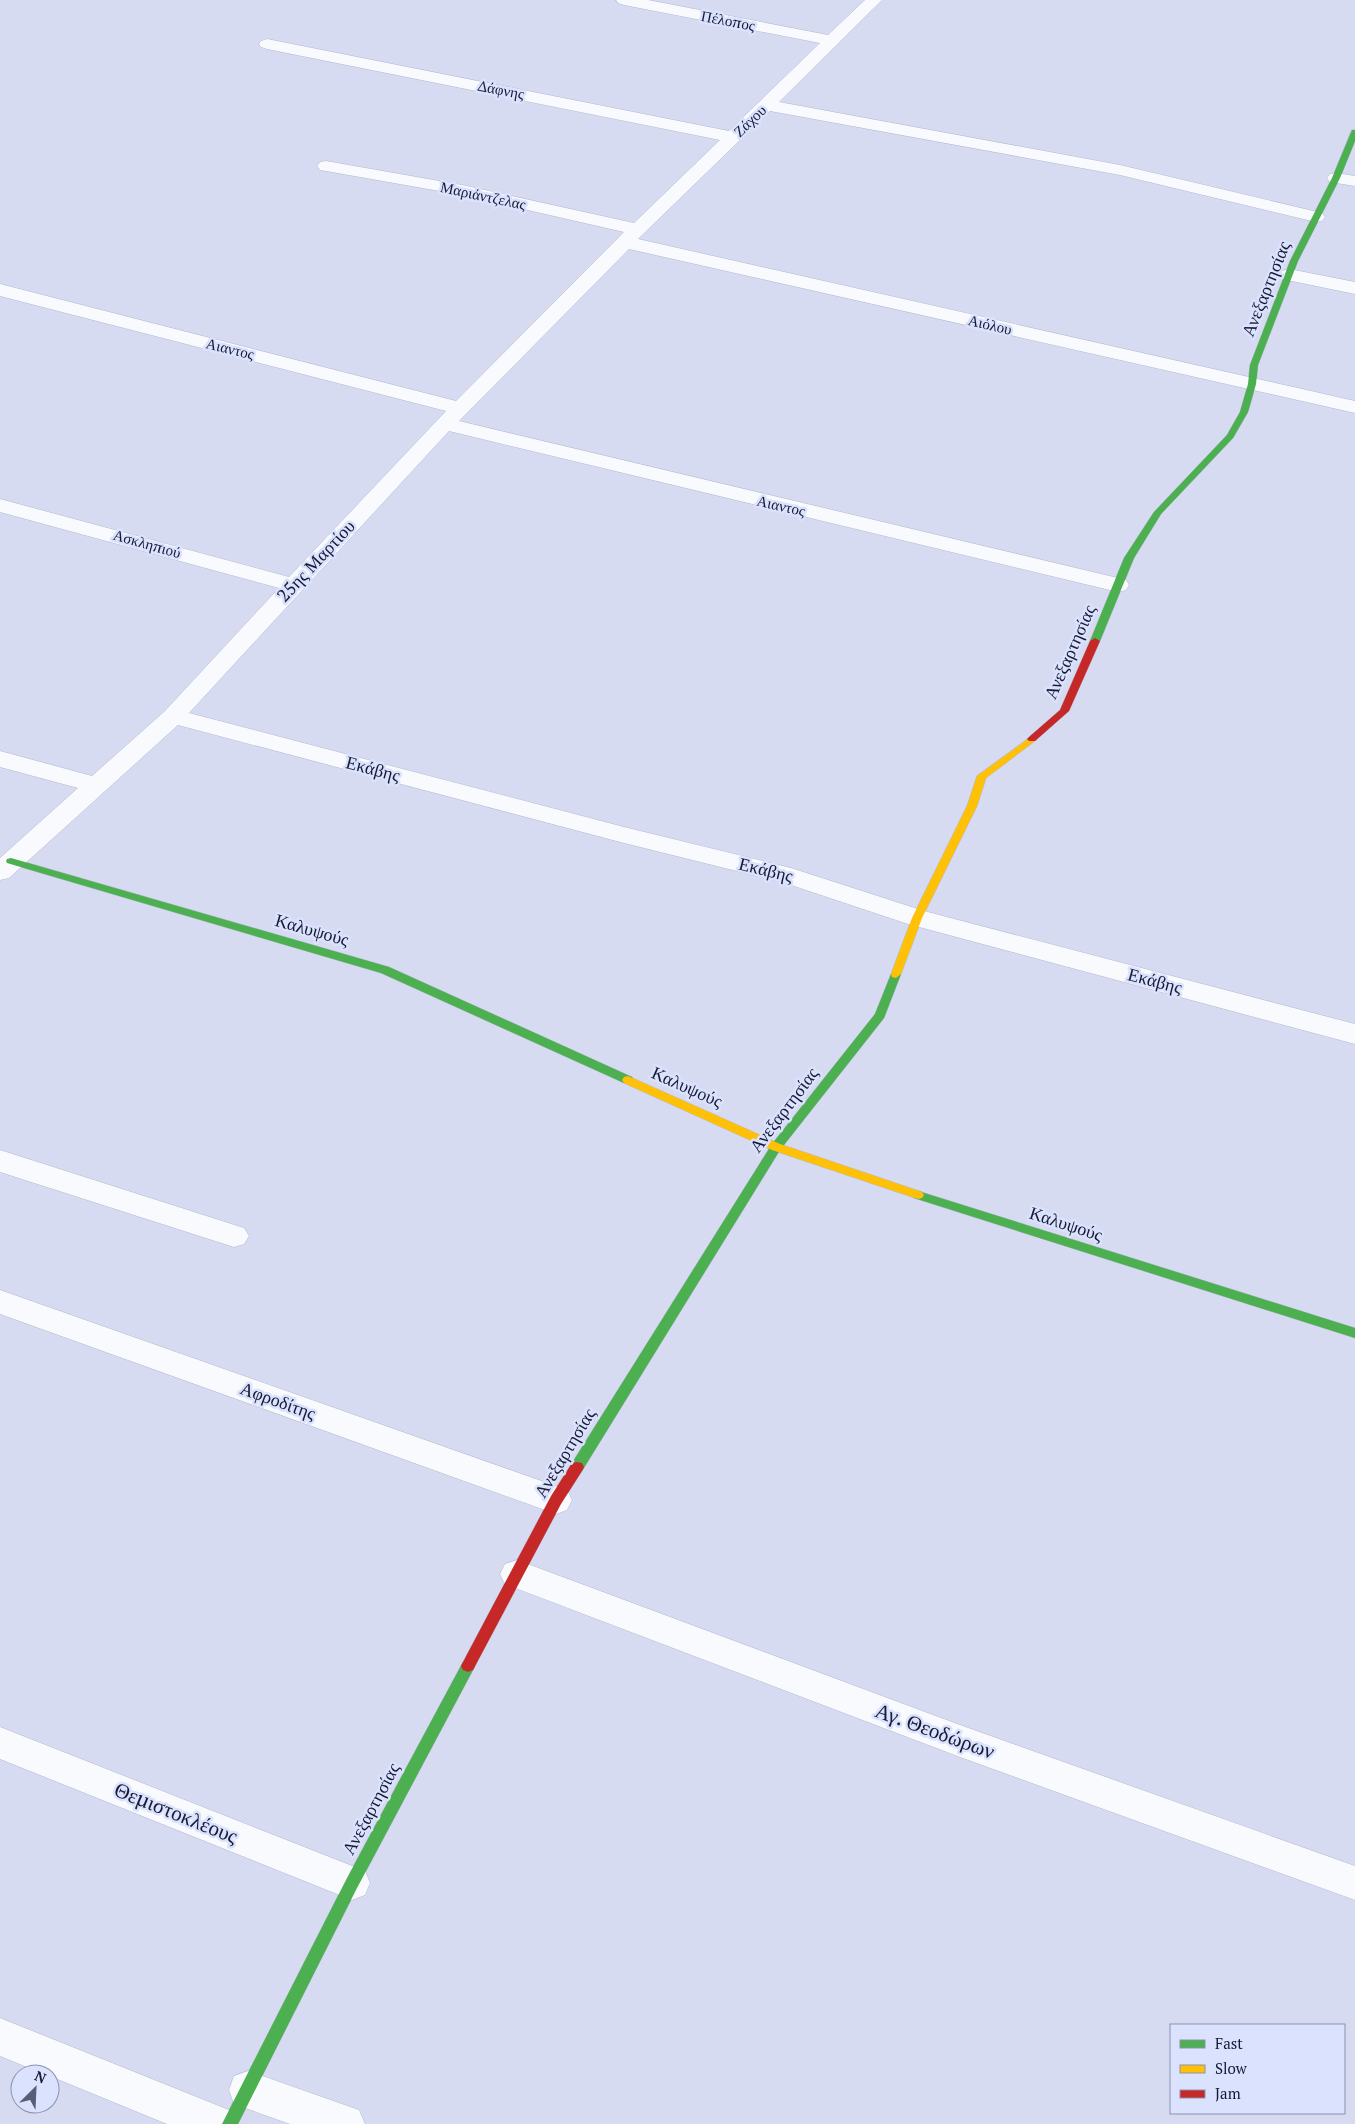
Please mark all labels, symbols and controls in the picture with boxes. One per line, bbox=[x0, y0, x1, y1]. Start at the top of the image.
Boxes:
street label: Πέλοπος bbox=[699, 5, 757, 35]
street label: Δάφνης bbox=[476, 75, 526, 103]
street label: Ζάχου bbox=[729, 100, 770, 141]
street label: Μαριάντζελας bbox=[439, 176, 528, 214]
street label: Ανεξαρτησίας bbox=[1235, 237, 1295, 340]
street label: Αιόλου bbox=[966, 309, 1014, 339]
street label: Αιαντος bbox=[204, 332, 256, 364]
street label: Αιαντος bbox=[755, 490, 807, 520]
street label: 25ης Μαρτίου bbox=[271, 514, 360, 607]
street label: Ασκληπιού bbox=[111, 524, 184, 562]
street label: Ανεξαρτησίας bbox=[1038, 601, 1101, 703]
street label: Εκάβης bbox=[344, 749, 403, 787]
street label: Εκάβης bbox=[737, 851, 796, 887]
street label: Καλυψούς bbox=[273, 907, 352, 951]
street label: Εκάβης bbox=[1126, 961, 1185, 999]
street label: Καλυψούς bbox=[648, 1060, 727, 1112]
street label: Ανεξαρτησίας bbox=[743, 1062, 823, 1157]
street label: Καλυψούς bbox=[1027, 1200, 1106, 1246]
street label: Αφροδίτης bbox=[237, 1375, 319, 1425]
street label: Ανεξαρτησίας bbox=[528, 1403, 600, 1502]
street label: Αγ. Θεοδώρων bbox=[872, 1696, 999, 1765]
street label: Ανεξαρτησίας bbox=[336, 1758, 404, 1859]
street label: Θεμιστοκλέους bbox=[111, 1775, 243, 1850]
legend bbox=[1170, 2024, 1345, 2114]
text: Fast bbox=[1215, 2033, 1243, 2053]
text: Slow bbox=[1215, 2058, 1248, 2078]
north arrow bbox=[10, 2064, 60, 2114]
text: N bbox=[32, 2066, 50, 2088]
text: Jam bbox=[1215, 2083, 1241, 2103]

